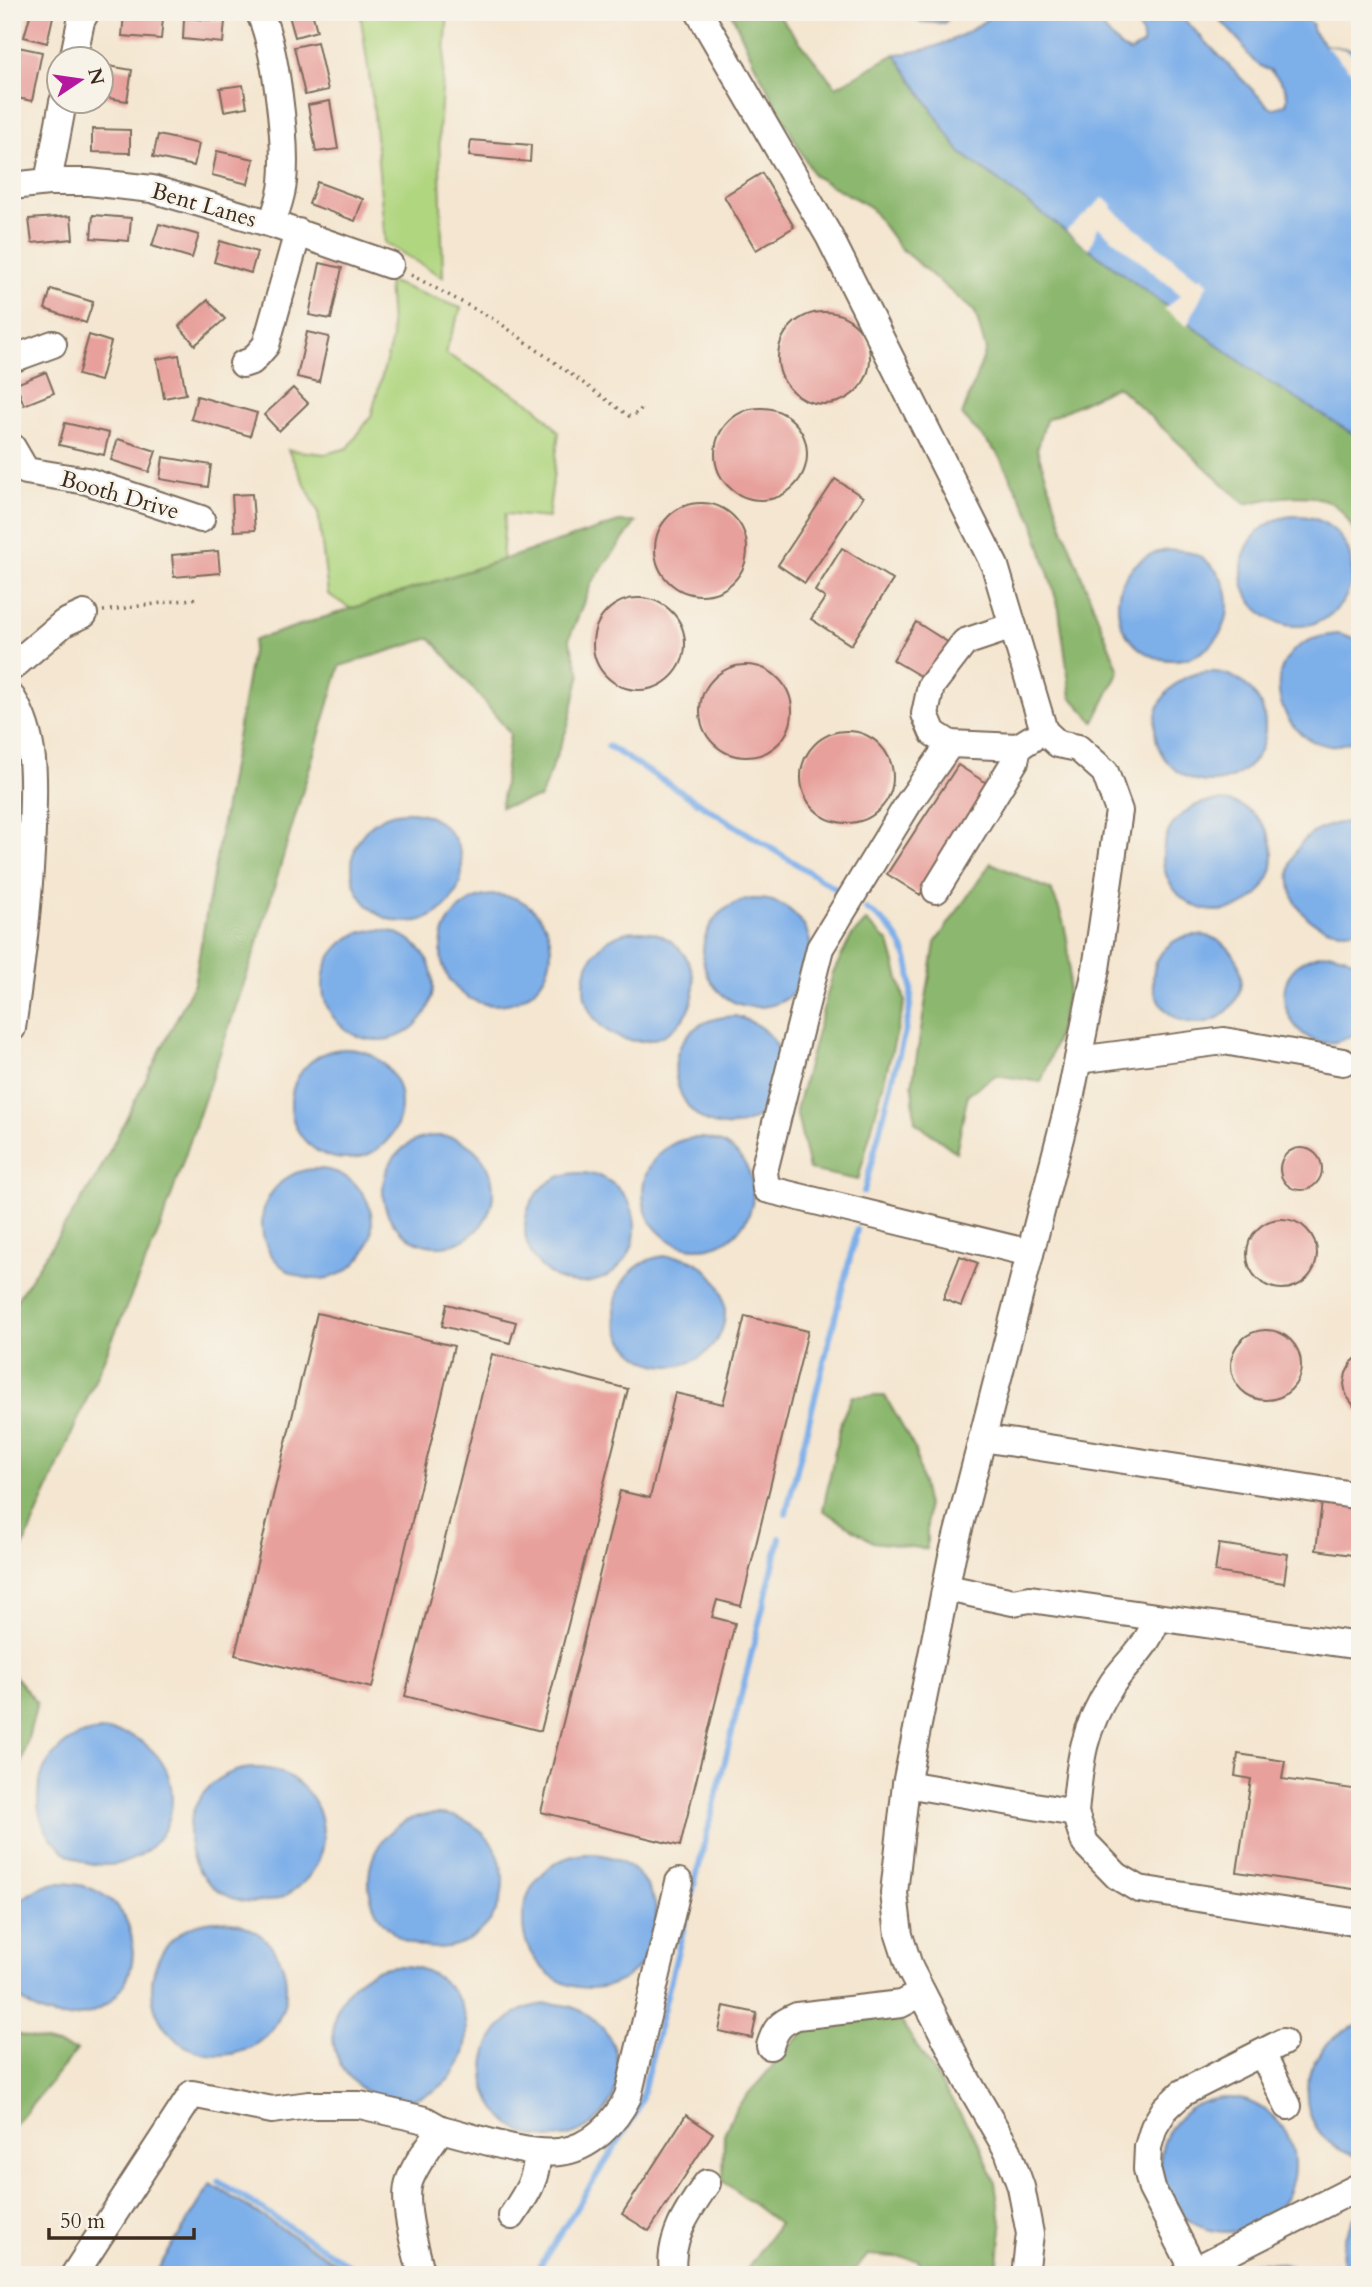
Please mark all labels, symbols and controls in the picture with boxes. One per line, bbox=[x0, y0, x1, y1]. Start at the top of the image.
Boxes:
north arrow bbox=[46, 46, 116, 116]
text: N bbox=[81, 65, 110, 88]
street label: Bent Lanes bbox=[148, 175, 260, 235]
street label: Booth Drive bbox=[57, 463, 183, 527]
scale bar bbox=[49, 2196, 194, 2240]
text: 50 m bbox=[60, 2207, 105, 2236]

